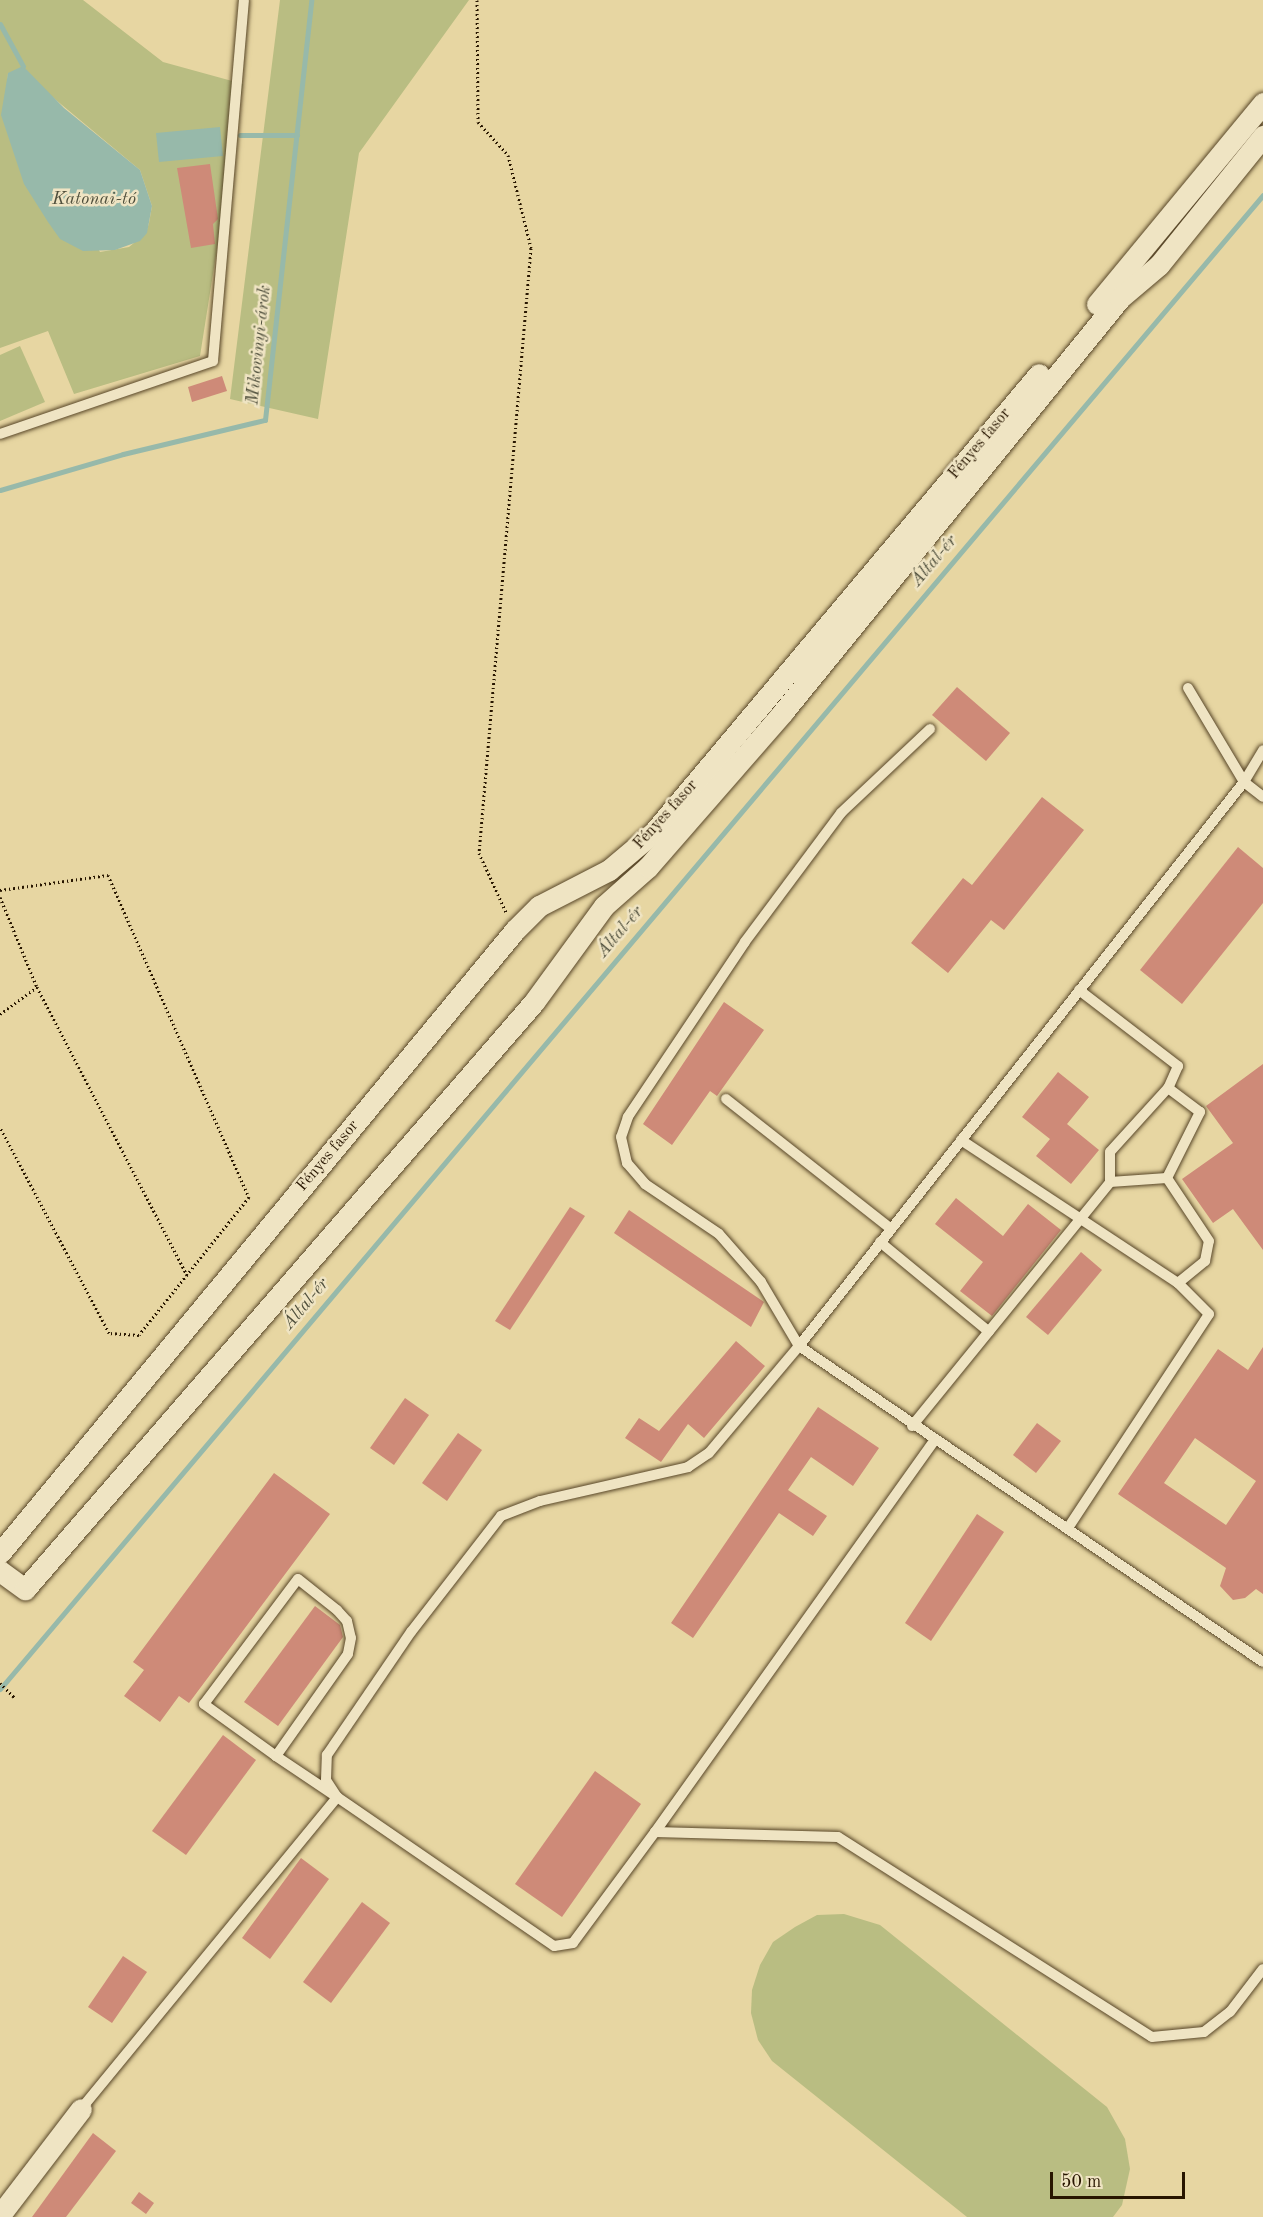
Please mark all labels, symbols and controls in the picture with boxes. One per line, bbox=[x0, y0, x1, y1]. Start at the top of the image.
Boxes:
water label: Katonai-tó bbox=[52, 188, 136, 210]
water label: Mikovinyi-árok bbox=[242, 284, 276, 406]
street label: Fényes fasor bbox=[945, 405, 1015, 483]
water label: Által-ér bbox=[906, 531, 962, 591]
street label: Fényes fasor bbox=[630, 776, 702, 854]
water label: Által-ér bbox=[592, 902, 648, 962]
street label: Fényes fasor bbox=[293, 1117, 363, 1195]
water label: Által-ér bbox=[278, 1274, 334, 1334]
scale bar bbox=[1053, 2160, 1188, 2198]
text: 50 m bbox=[1061, 2173, 1101, 2191]

